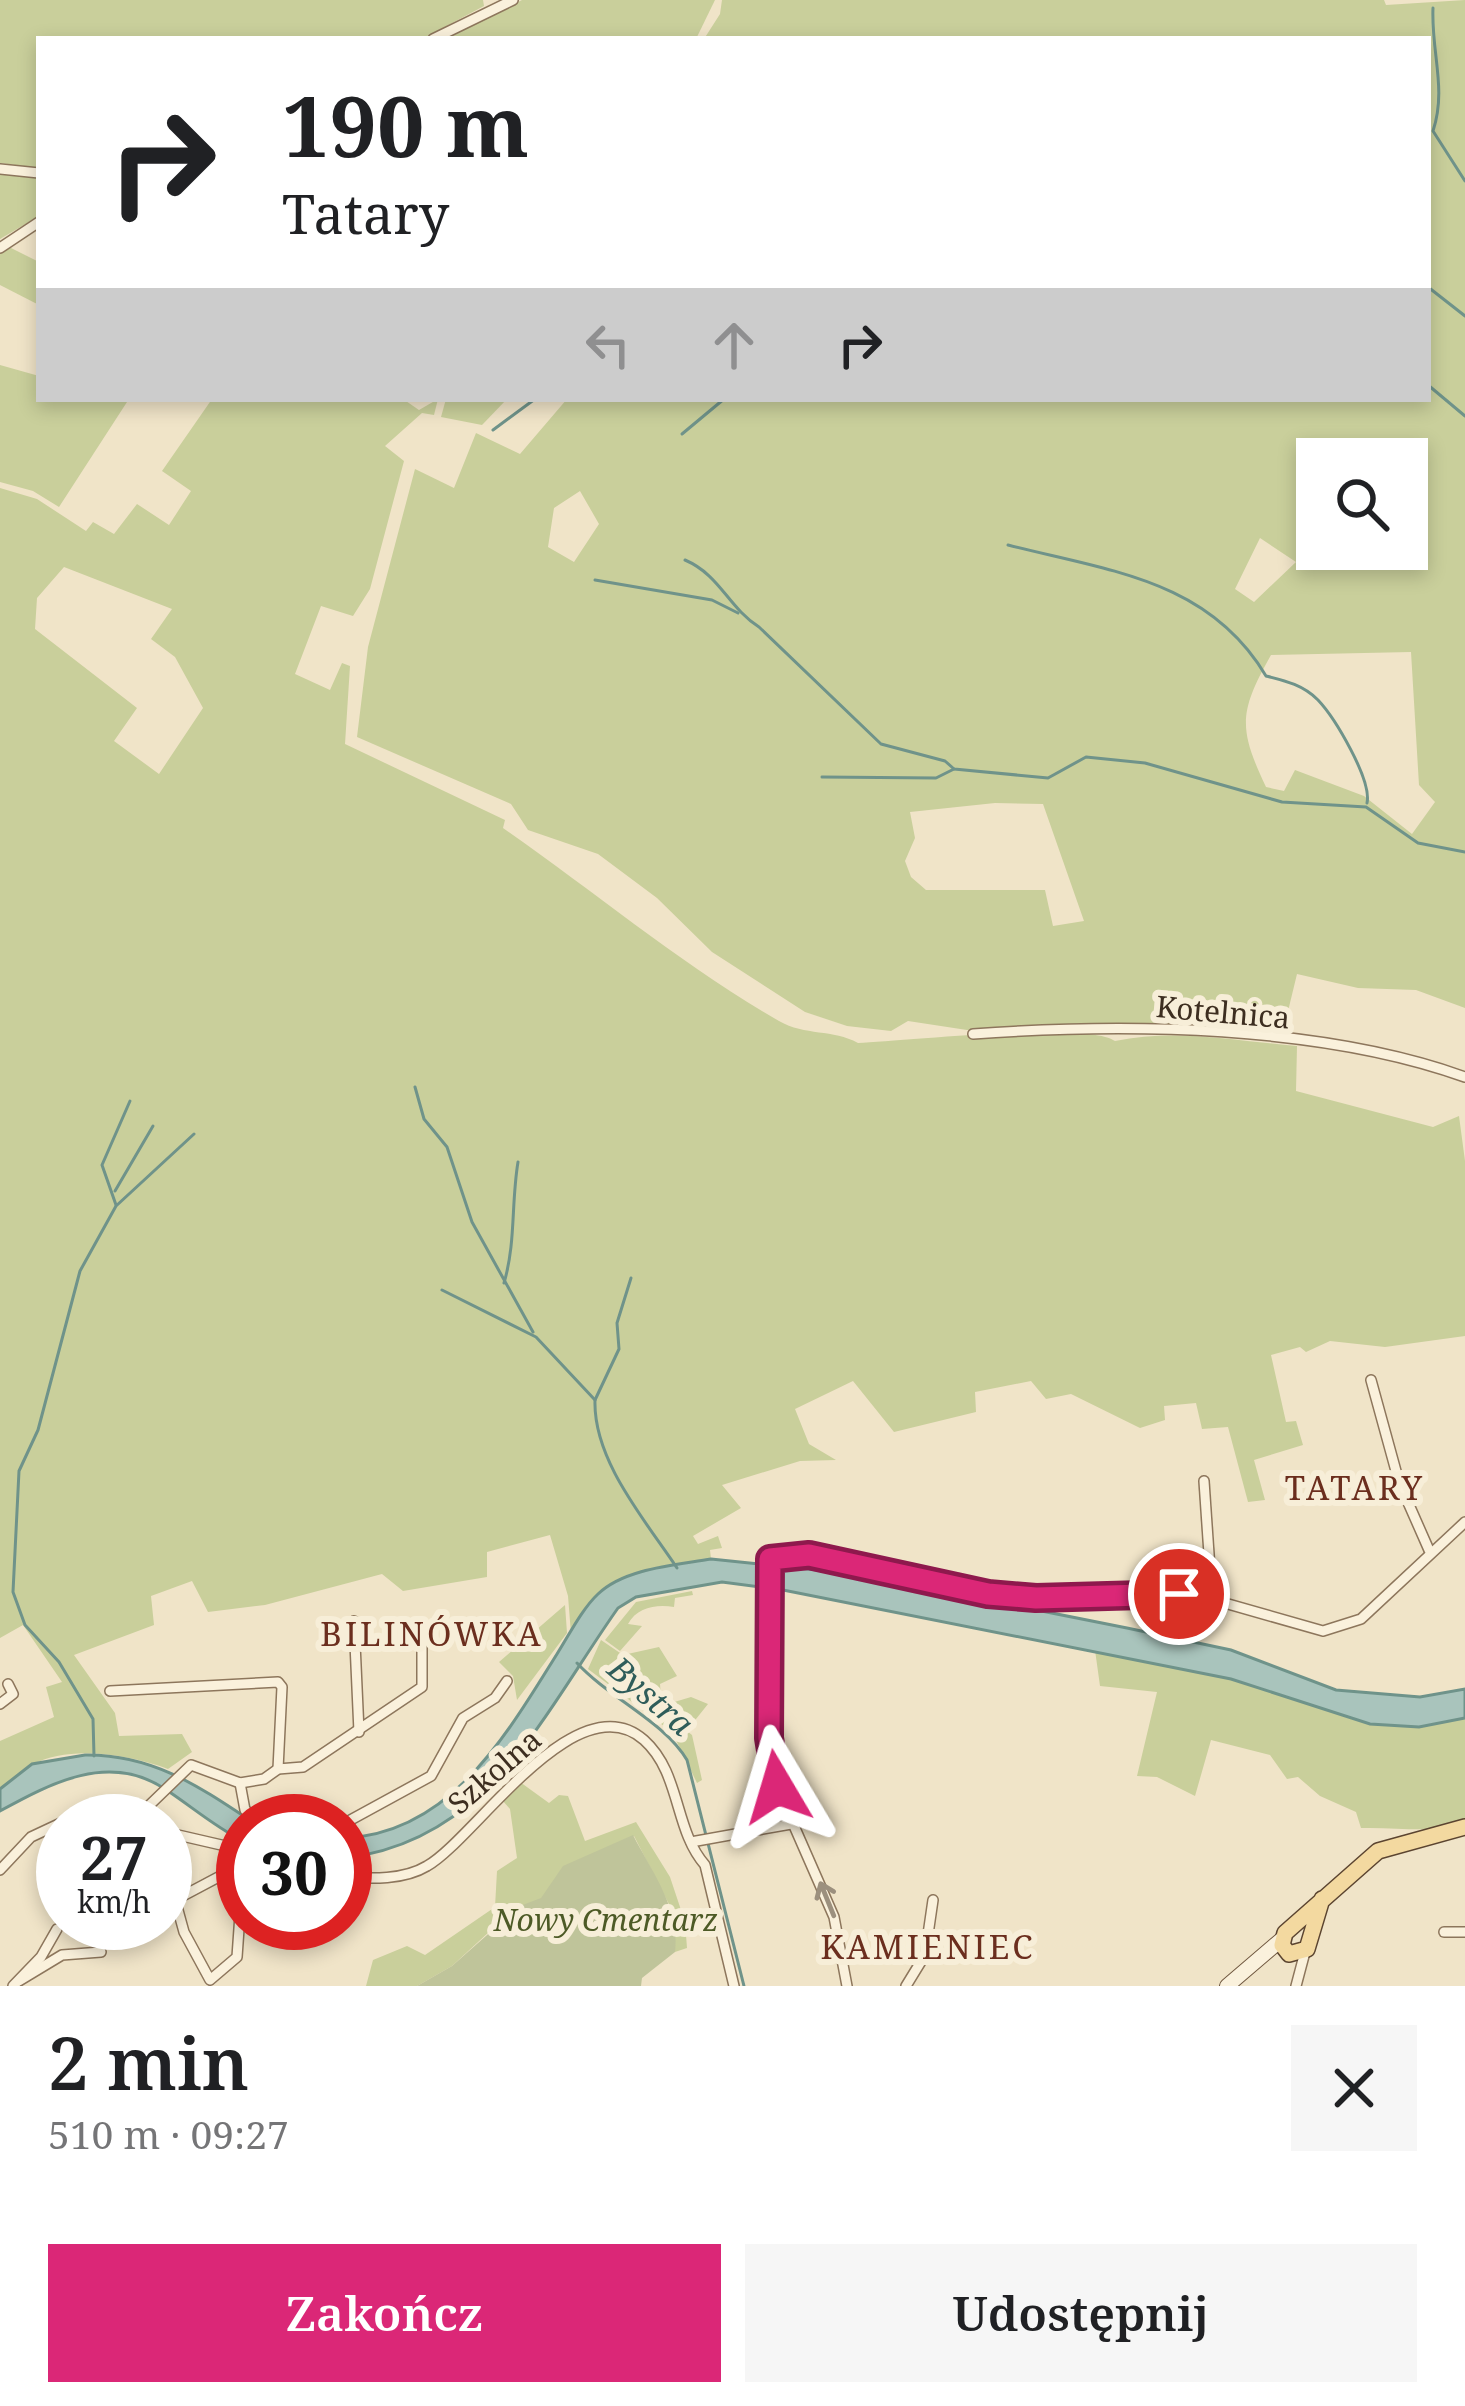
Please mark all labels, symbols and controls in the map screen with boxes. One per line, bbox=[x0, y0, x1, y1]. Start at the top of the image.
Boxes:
text: 190 m bbox=[282, 67, 529, 182]
icon: right bbox=[84, 84, 240, 240]
text: Tatary bbox=[282, 176, 449, 250]
icon: left bbox=[575, 312, 641, 378]
icon: ahead bbox=[701, 312, 767, 378]
icon: right bbox=[827, 312, 893, 378]
map controls bbox=[1296, 438, 1428, 570]
button: search bbox=[1296, 438, 1428, 570]
street label: Kotelnica bbox=[1154, 985, 1292, 1038]
district label: TATARY bbox=[1285, 1465, 1425, 1510]
pin bbox=[1128, 1543, 1230, 1645]
icon: arrive bbox=[1146, 1561, 1212, 1627]
district label: BILINÓWKA bbox=[320, 1611, 544, 1656]
water label: Bystra bbox=[598, 1645, 704, 1745]
street label: Szkolna bbox=[439, 1719, 550, 1823]
position arrow bbox=[714, 1724, 840, 1850]
speed limit sign: 30 bbox=[216, 1794, 372, 1950]
text: 27 bbox=[80, 1816, 148, 1898]
text: km/h bbox=[77, 1881, 151, 1922]
one-way arrow bbox=[815, 1882, 836, 1919]
park label: Nowy Cmentarz bbox=[493, 1899, 718, 1940]
district label: KAMIENIEC bbox=[820, 1924, 1036, 1969]
text: 2 min bbox=[48, 2013, 249, 2111]
button: close bbox=[1291, 2025, 1417, 2151]
text: 510 m · 09:27 bbox=[48, 2107, 289, 2160]
button: Zakończ bbox=[48, 2244, 721, 2382]
button: Udostępnij bbox=[745, 2244, 1417, 2382]

